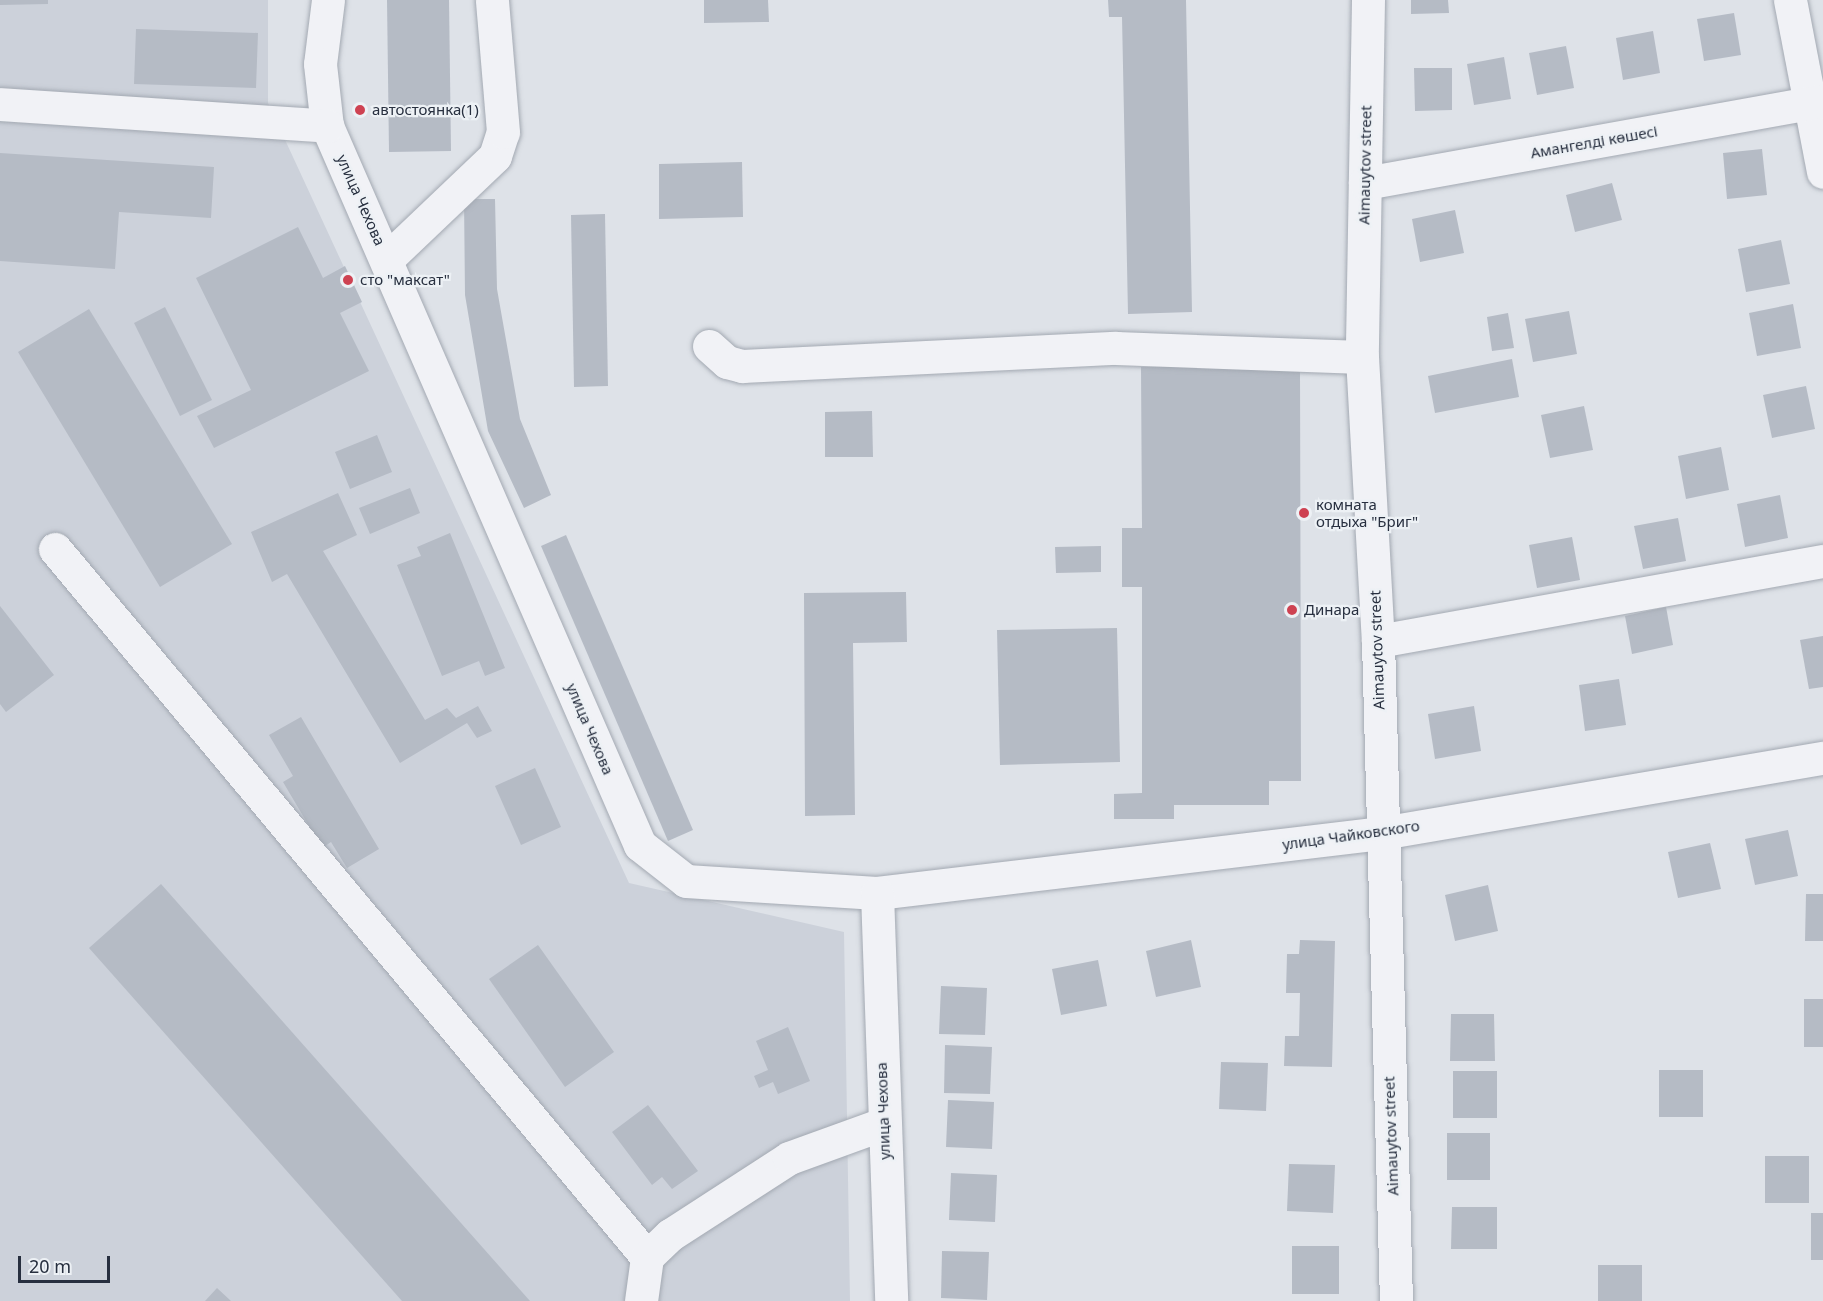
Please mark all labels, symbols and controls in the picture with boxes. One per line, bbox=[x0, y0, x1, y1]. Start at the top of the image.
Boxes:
place label: автостоянка(1) bbox=[372, 101, 479, 119]
marker: автостоянка(1) bbox=[353, 103, 367, 117]
street label: Aimauytov street bbox=[1355, 105, 1375, 225]
street label: Амангелді көшесі bbox=[1529, 122, 1659, 162]
street label: улица Чехова bbox=[333, 152, 389, 248]
place label: сто "максат" bbox=[360, 271, 450, 289]
marker: сто "максат" bbox=[341, 273, 355, 287]
place label: комната отдыха "Бриг" bbox=[1316, 495, 1418, 530]
marker: комната отдыха "Бриг" bbox=[1297, 506, 1311, 520]
street label: Aimauytov street bbox=[1366, 590, 1388, 710]
place label: Динара bbox=[1304, 601, 1359, 619]
marker: Динара bbox=[1285, 603, 1299, 617]
street label: улица Чехова bbox=[563, 681, 617, 777]
street label: улица Чайковского bbox=[1281, 816, 1421, 854]
street label: улица Чехова bbox=[872, 1062, 894, 1160]
street label: Aimauytov street bbox=[1380, 1076, 1402, 1196]
scale bar bbox=[21, 1244, 112, 1282]
text: 20 m bbox=[29, 1254, 71, 1278]

